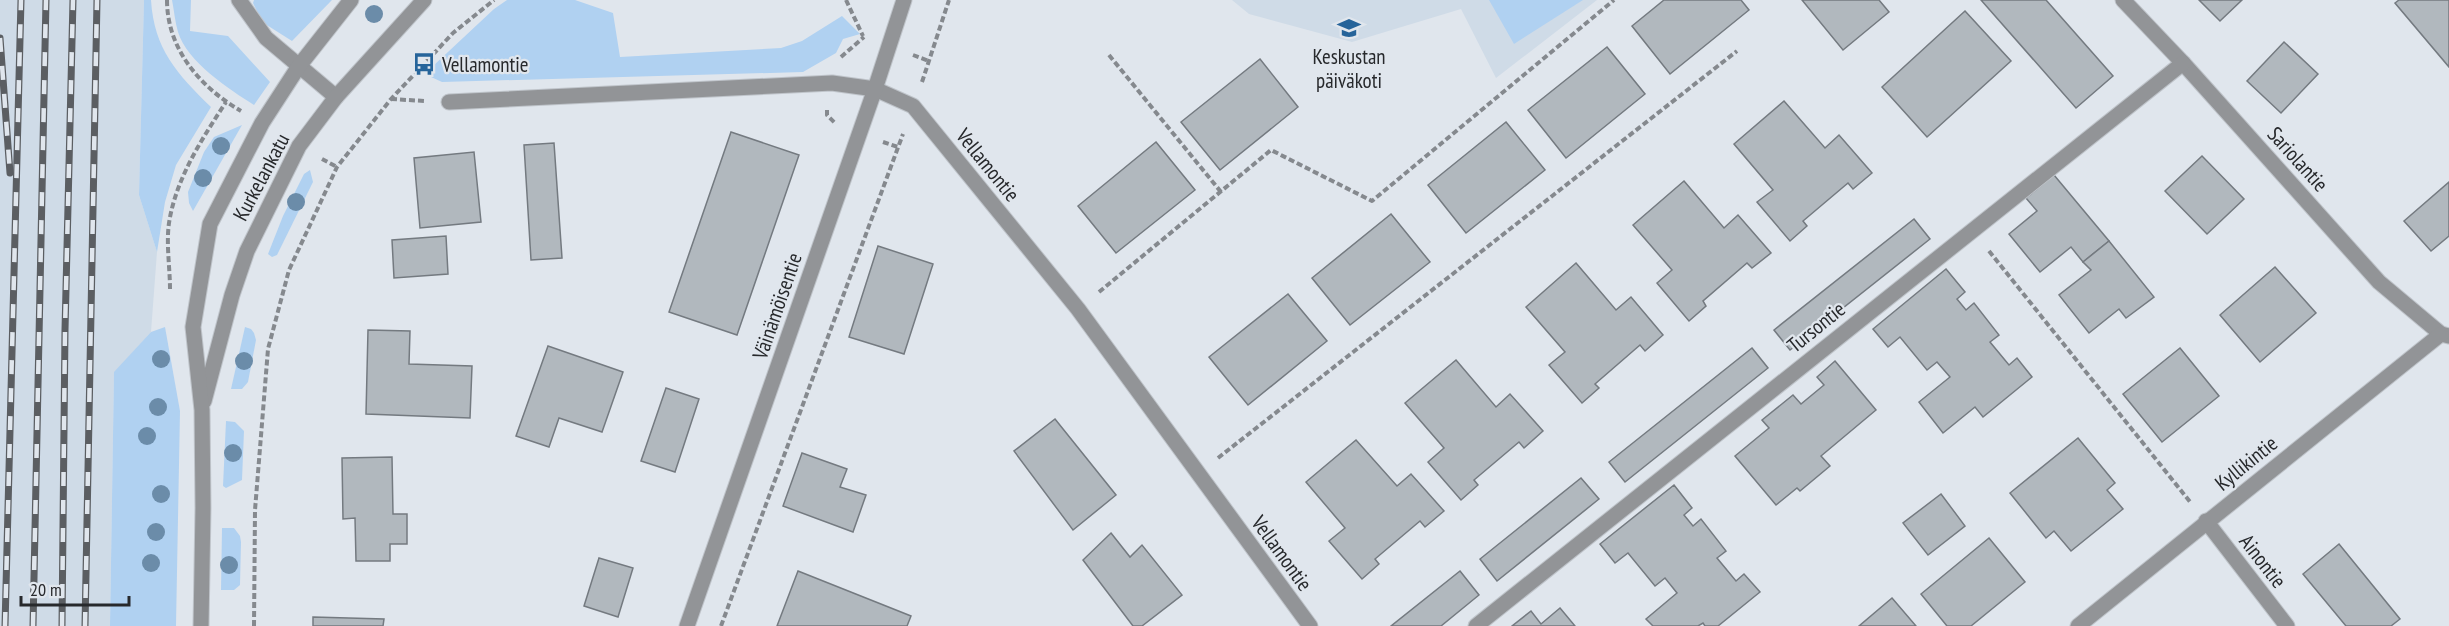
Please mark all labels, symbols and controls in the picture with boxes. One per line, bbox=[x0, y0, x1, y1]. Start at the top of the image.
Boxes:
school or university icon: Keskustan päiväkoti bbox=[1336, 15, 1362, 41]
place label: Keskustan päiväkoti bbox=[1312, 43, 1386, 94]
bus stop icon: Vellamontie bbox=[411, 51, 437, 77]
place label: Vellamontie bbox=[441, 51, 529, 78]
street label: Sariolantie bbox=[2262, 121, 2334, 197]
street label: Vellamontie bbox=[950, 122, 1026, 207]
street label: Kurkelankatu bbox=[227, 129, 295, 225]
street label: Väinämöisentie bbox=[746, 249, 808, 364]
street label: Tursontie bbox=[1782, 295, 1850, 359]
street label: Kyllikintie bbox=[2209, 430, 2283, 496]
street label: Vellamontie bbox=[1245, 509, 1318, 596]
street label: Ainontie bbox=[2234, 529, 2292, 593]
scale bar bbox=[21, 569, 129, 607]
text: 20 m bbox=[30, 578, 62, 601]

